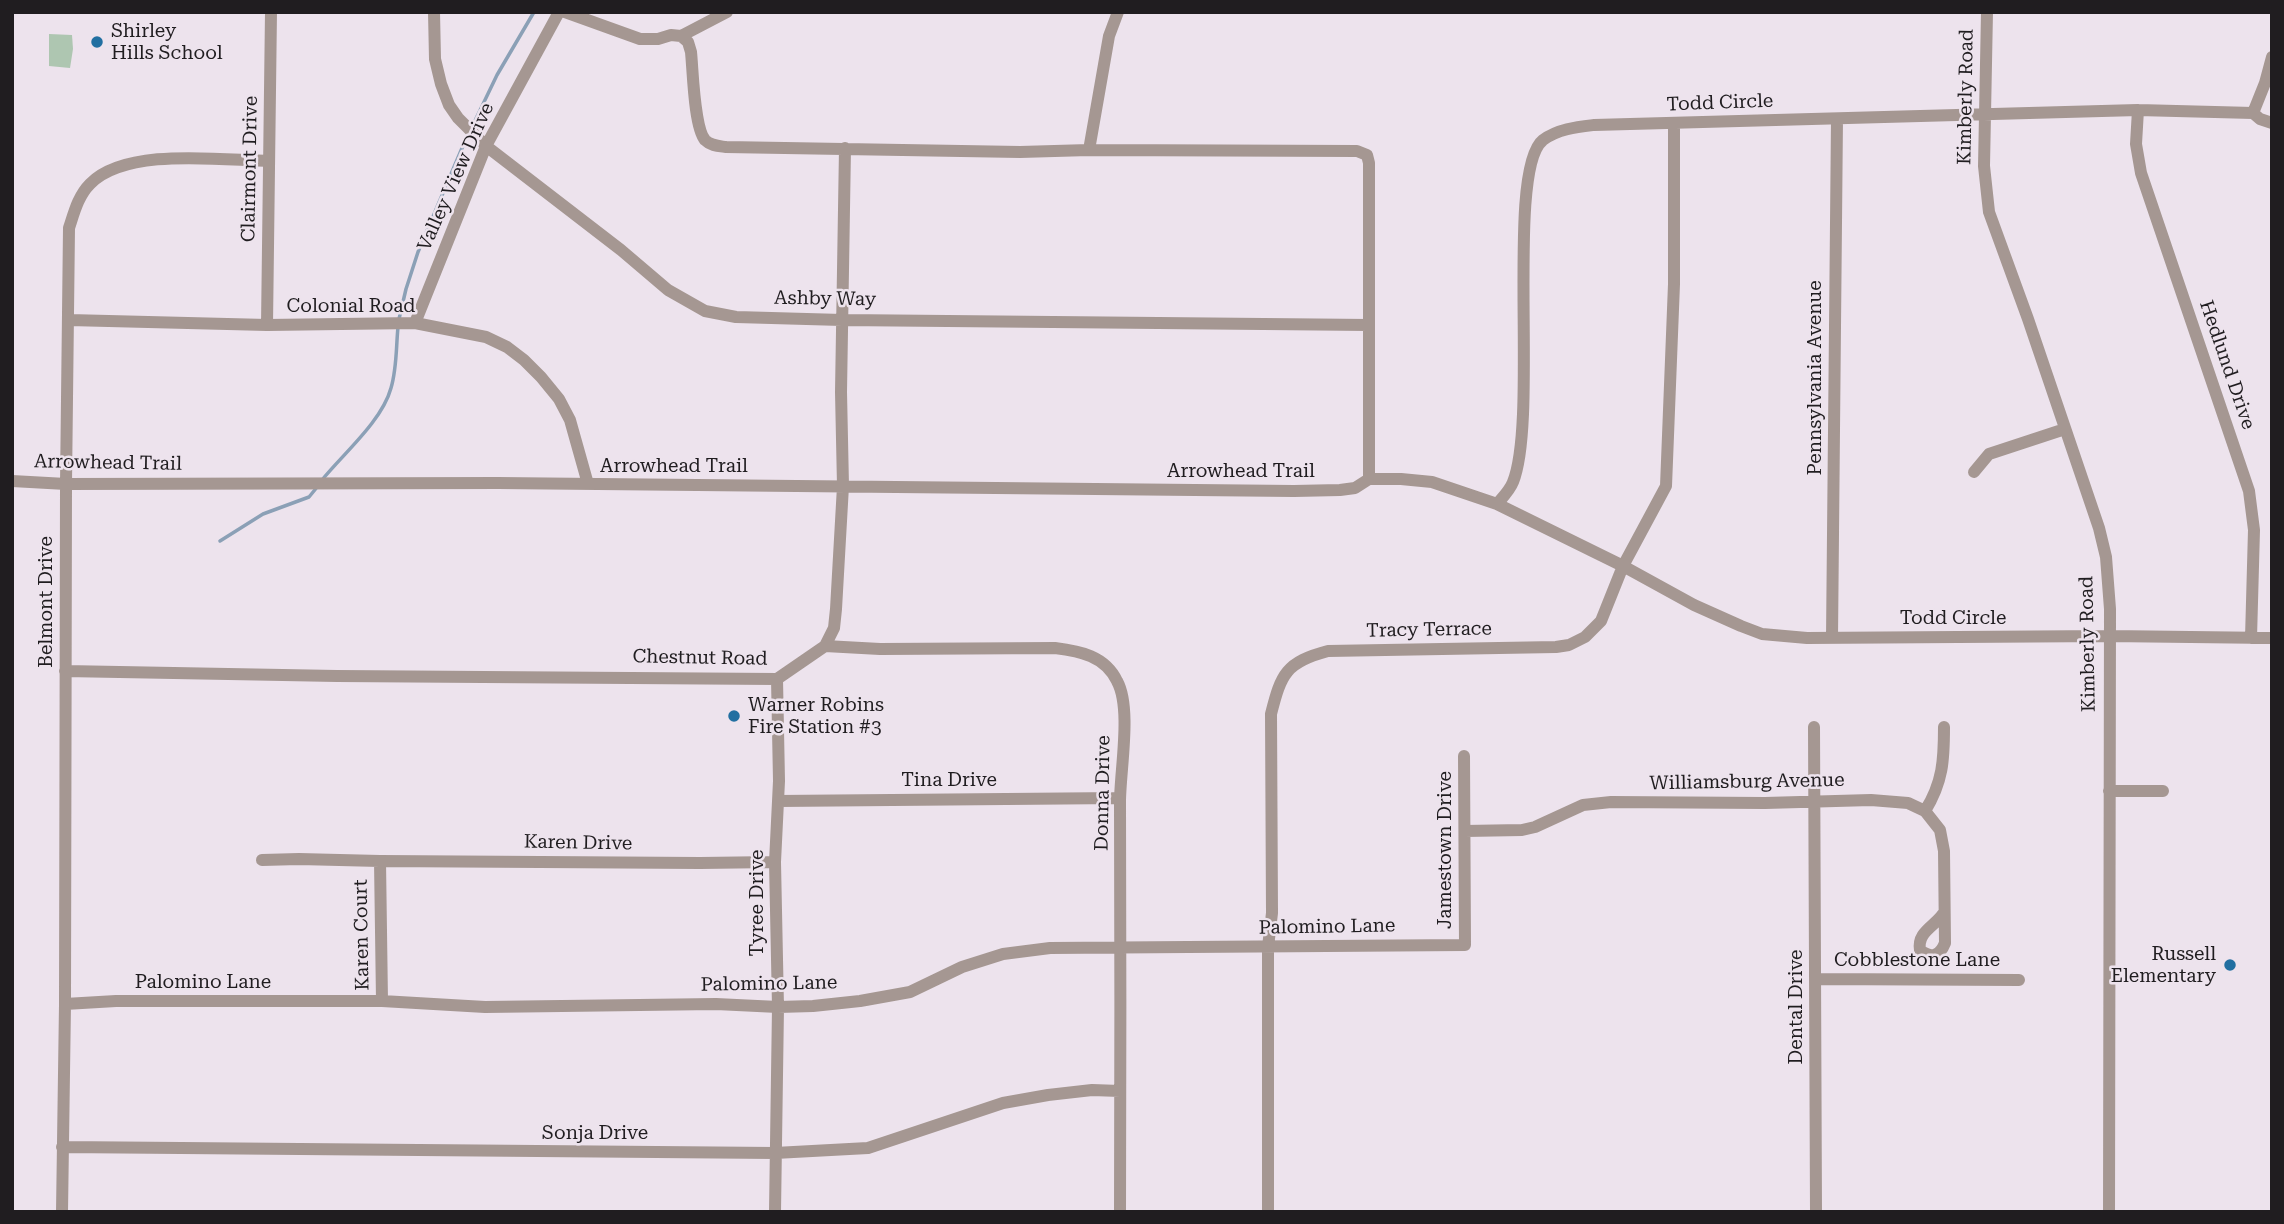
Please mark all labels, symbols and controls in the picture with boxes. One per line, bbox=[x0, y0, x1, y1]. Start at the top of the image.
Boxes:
place label: Shirley Hills School bbox=[111, 20, 223, 64]
street label: Kimberly Road bbox=[1953, 29, 1979, 165]
marker: Shirley Hills School bbox=[89, 34, 105, 50]
street label: Todd Circle bbox=[1666, 90, 1774, 116]
street label: Clairmont Drive bbox=[237, 96, 263, 242]
street label: Valley View Drive bbox=[413, 99, 499, 255]
street label: Pennsylvania Avenue bbox=[1804, 280, 1826, 476]
street label: Ashby Way bbox=[774, 287, 876, 311]
street label: Colonial Road bbox=[287, 295, 415, 317]
street label: Hedlund Drive bbox=[2194, 298, 2260, 432]
street label: Arrowhead Trail bbox=[34, 450, 182, 476]
street label: Arrowhead Trail bbox=[600, 455, 748, 477]
street label: Arrowhead Trail bbox=[1167, 460, 1315, 482]
street label: Belmont Drive bbox=[35, 536, 57, 668]
street label: Kimberly Road bbox=[2075, 576, 2101, 712]
street label: Todd Circle bbox=[1900, 607, 2006, 629]
street label: Tracy Terrace bbox=[1366, 618, 1492, 642]
street label: Chestnut Road bbox=[632, 645, 768, 671]
place label: Warner Robins Fire Station #3 bbox=[748, 694, 884, 738]
marker: Warner Robins Fire Station #3 bbox=[726, 708, 742, 724]
street label: Donna Drive bbox=[1091, 735, 1115, 851]
street label: Tina Drive bbox=[901, 769, 997, 791]
street label: Williamsburg Avenue bbox=[1649, 769, 1845, 795]
street label: Jamestown Drive bbox=[1434, 771, 1456, 929]
street label: Karen Drive bbox=[524, 831, 632, 855]
street label: Tyree Drive bbox=[746, 850, 768, 956]
street label: Karen Court bbox=[350, 879, 374, 991]
street label: Palomino Lane bbox=[1259, 914, 1395, 940]
place label: Russell Elementary bbox=[2111, 943, 2216, 987]
street label: Dental Drive bbox=[1785, 949, 1807, 1065]
street label: Cobblestone Lane bbox=[1834, 949, 2000, 971]
marker: Russell Elementary bbox=[2222, 957, 2238, 973]
street label: Palomino Lane bbox=[135, 971, 271, 993]
street label: Palomino Lane bbox=[701, 971, 837, 997]
street label: Sonja Drive bbox=[542, 1122, 648, 1144]

